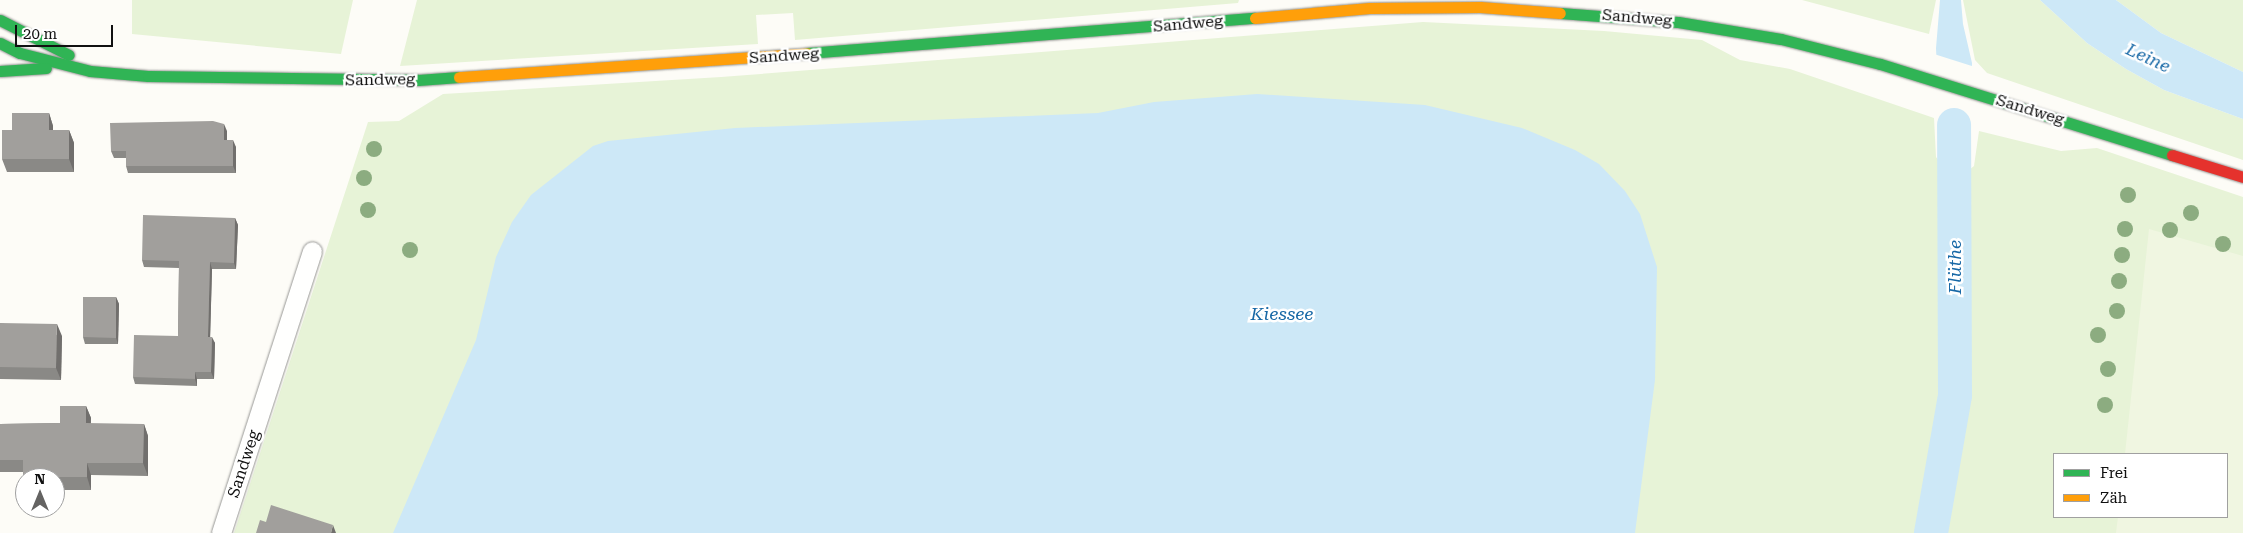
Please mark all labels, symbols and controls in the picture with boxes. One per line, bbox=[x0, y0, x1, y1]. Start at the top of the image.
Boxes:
street label: Sandweg bbox=[1601, 5, 1673, 31]
street label: Sandweg bbox=[1152, 11, 1224, 37]
scale bar bbox=[18, 15, 115, 47]
text: 20 m bbox=[23, 25, 57, 43]
water label: Leine bbox=[2122, 38, 2174, 78]
street label: Sandweg bbox=[748, 44, 820, 68]
street label: Sandweg bbox=[345, 70, 415, 90]
street label: Sandweg bbox=[1994, 91, 2066, 129]
water label: Flüthe bbox=[1944, 240, 1966, 294]
water label: Kiessee bbox=[1251, 303, 1313, 325]
street label: Sandweg bbox=[224, 428, 264, 500]
legend bbox=[2053, 453, 2228, 518]
text: Frei bbox=[2100, 464, 2128, 482]
north arrow bbox=[15, 468, 65, 518]
text: N bbox=[35, 471, 45, 487]
text: Zäh bbox=[2100, 489, 2127, 507]

